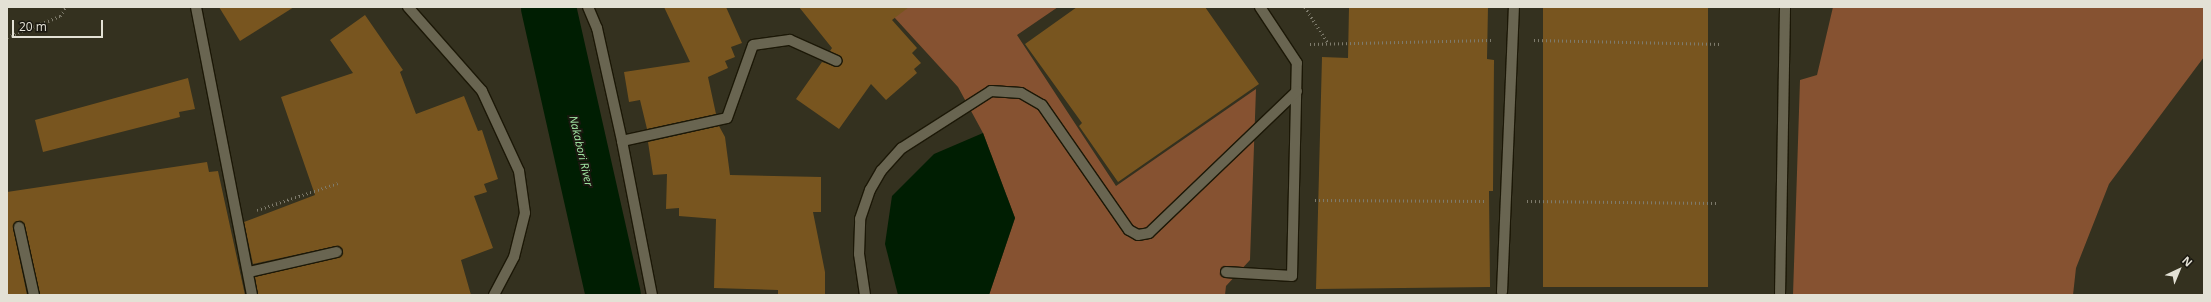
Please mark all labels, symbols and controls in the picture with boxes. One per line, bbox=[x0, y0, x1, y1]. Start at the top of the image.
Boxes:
scale bar bbox=[14, 12, 105, 38]
text: 20 m bbox=[19, 18, 47, 35]
water label: Nakabori River bbox=[566, 114, 596, 188]
north arrow bbox=[2159, 250, 2199, 290]
text: N bbox=[2179, 252, 2196, 270]

